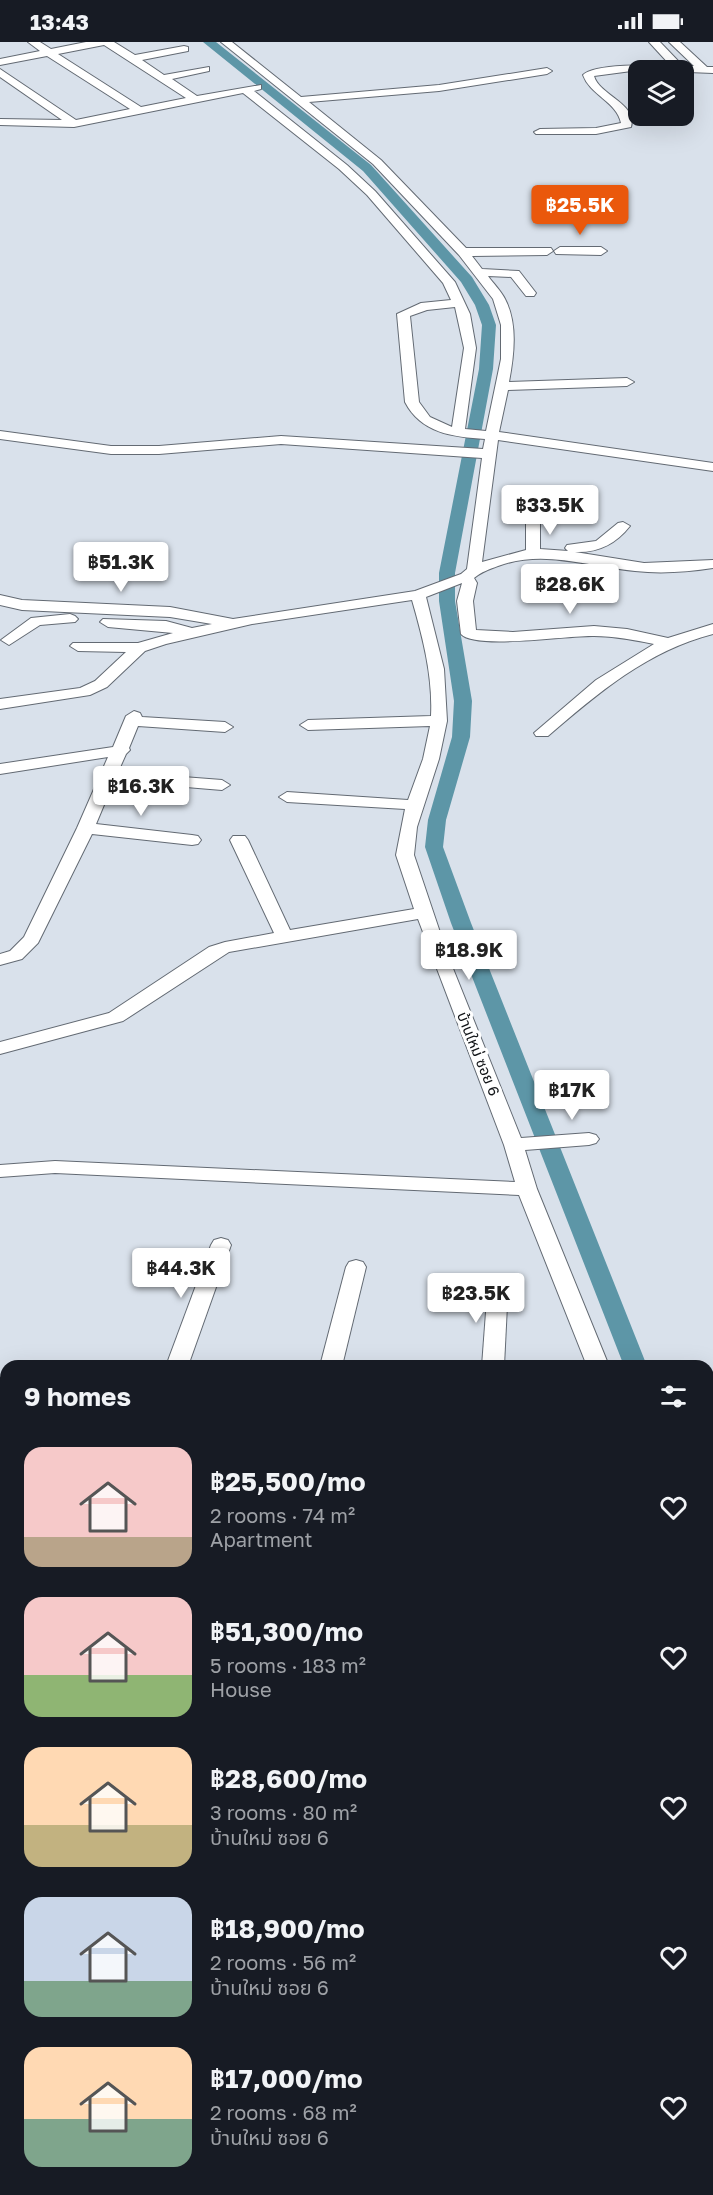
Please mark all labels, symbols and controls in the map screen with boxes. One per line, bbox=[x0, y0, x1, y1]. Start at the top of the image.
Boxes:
text: 13:43 bbox=[30, 8, 89, 35]
map controls bbox=[628, 60, 694, 126]
button: layers bbox=[628, 60, 694, 126]
pin: ฿25.5K bbox=[531, 185, 629, 236]
text: ฿25.5K bbox=[545, 192, 615, 216]
pin: ฿33.5K bbox=[501, 485, 599, 536]
text: ฿33.5K bbox=[515, 492, 585, 516]
pin: ฿51.3K bbox=[72, 542, 170, 593]
text: ฿51.3K bbox=[87, 549, 155, 573]
pin: ฿28.6K bbox=[521, 564, 619, 615]
text: ฿28.6K bbox=[535, 571, 605, 595]
pin: ฿16.3K bbox=[92, 766, 190, 817]
text: ฿16.3K bbox=[107, 773, 175, 797]
pin: ฿18.9K bbox=[420, 930, 518, 981]
text: ฿18.9K bbox=[435, 937, 503, 961]
street label: บ้านใหม่ ซอย 6 bbox=[454, 1009, 504, 1098]
pin: ฿17K bbox=[536, 1070, 608, 1121]
text: ฿17K bbox=[548, 1077, 596, 1101]
pin: ฿44.3K bbox=[132, 1248, 230, 1299]
text: ฿44.3K bbox=[146, 1255, 216, 1279]
pin: ฿23.5K bbox=[427, 1273, 525, 1324]
text: ฿23.5K bbox=[441, 1280, 511, 1304]
icon: filters bbox=[657, 1380, 690, 1413]
text: 9 homes bbox=[24, 1381, 131, 1412]
text: ฿25,500/mo bbox=[210, 1466, 366, 1497]
icon: home bbox=[72, 1471, 144, 1543]
icon: heart bbox=[657, 1491, 690, 1524]
text: 2 rooms · 74 m² bbox=[210, 1503, 355, 1527]
text: Apartment bbox=[210, 1527, 313, 1551]
text: ฿51,300/mo bbox=[210, 1616, 363, 1647]
icon: home bbox=[72, 1621, 144, 1693]
icon: heart bbox=[657, 1641, 690, 1674]
text: 5 rooms · 183 m² bbox=[210, 1653, 366, 1677]
text: House bbox=[210, 1677, 272, 1701]
text: ฿28,600/mo bbox=[210, 1763, 367, 1794]
icon: home bbox=[72, 1771, 144, 1843]
icon: heart bbox=[657, 1791, 690, 1824]
text: 3 rooms · 80 m² bbox=[210, 1800, 357, 1824]
text: บ้านใหม่ ซอย 6 bbox=[210, 1825, 329, 1849]
text: ฿18,900/mo bbox=[210, 1913, 365, 1944]
icon: home bbox=[72, 1921, 144, 1993]
icon: heart bbox=[657, 1941, 690, 1974]
text: 2 rooms · 56 m² bbox=[210, 1950, 356, 1974]
text: บ้านใหม่ ซอย 6 bbox=[210, 1975, 329, 1999]
text: ฿17,000/mo bbox=[210, 2063, 363, 2094]
icon: home bbox=[72, 2071, 144, 2143]
icon: heart bbox=[657, 2091, 690, 2124]
text: 2 rooms · 68 m² bbox=[210, 2100, 357, 2124]
text: บ้านใหม่ ซอย 6 bbox=[210, 2125, 329, 2149]

